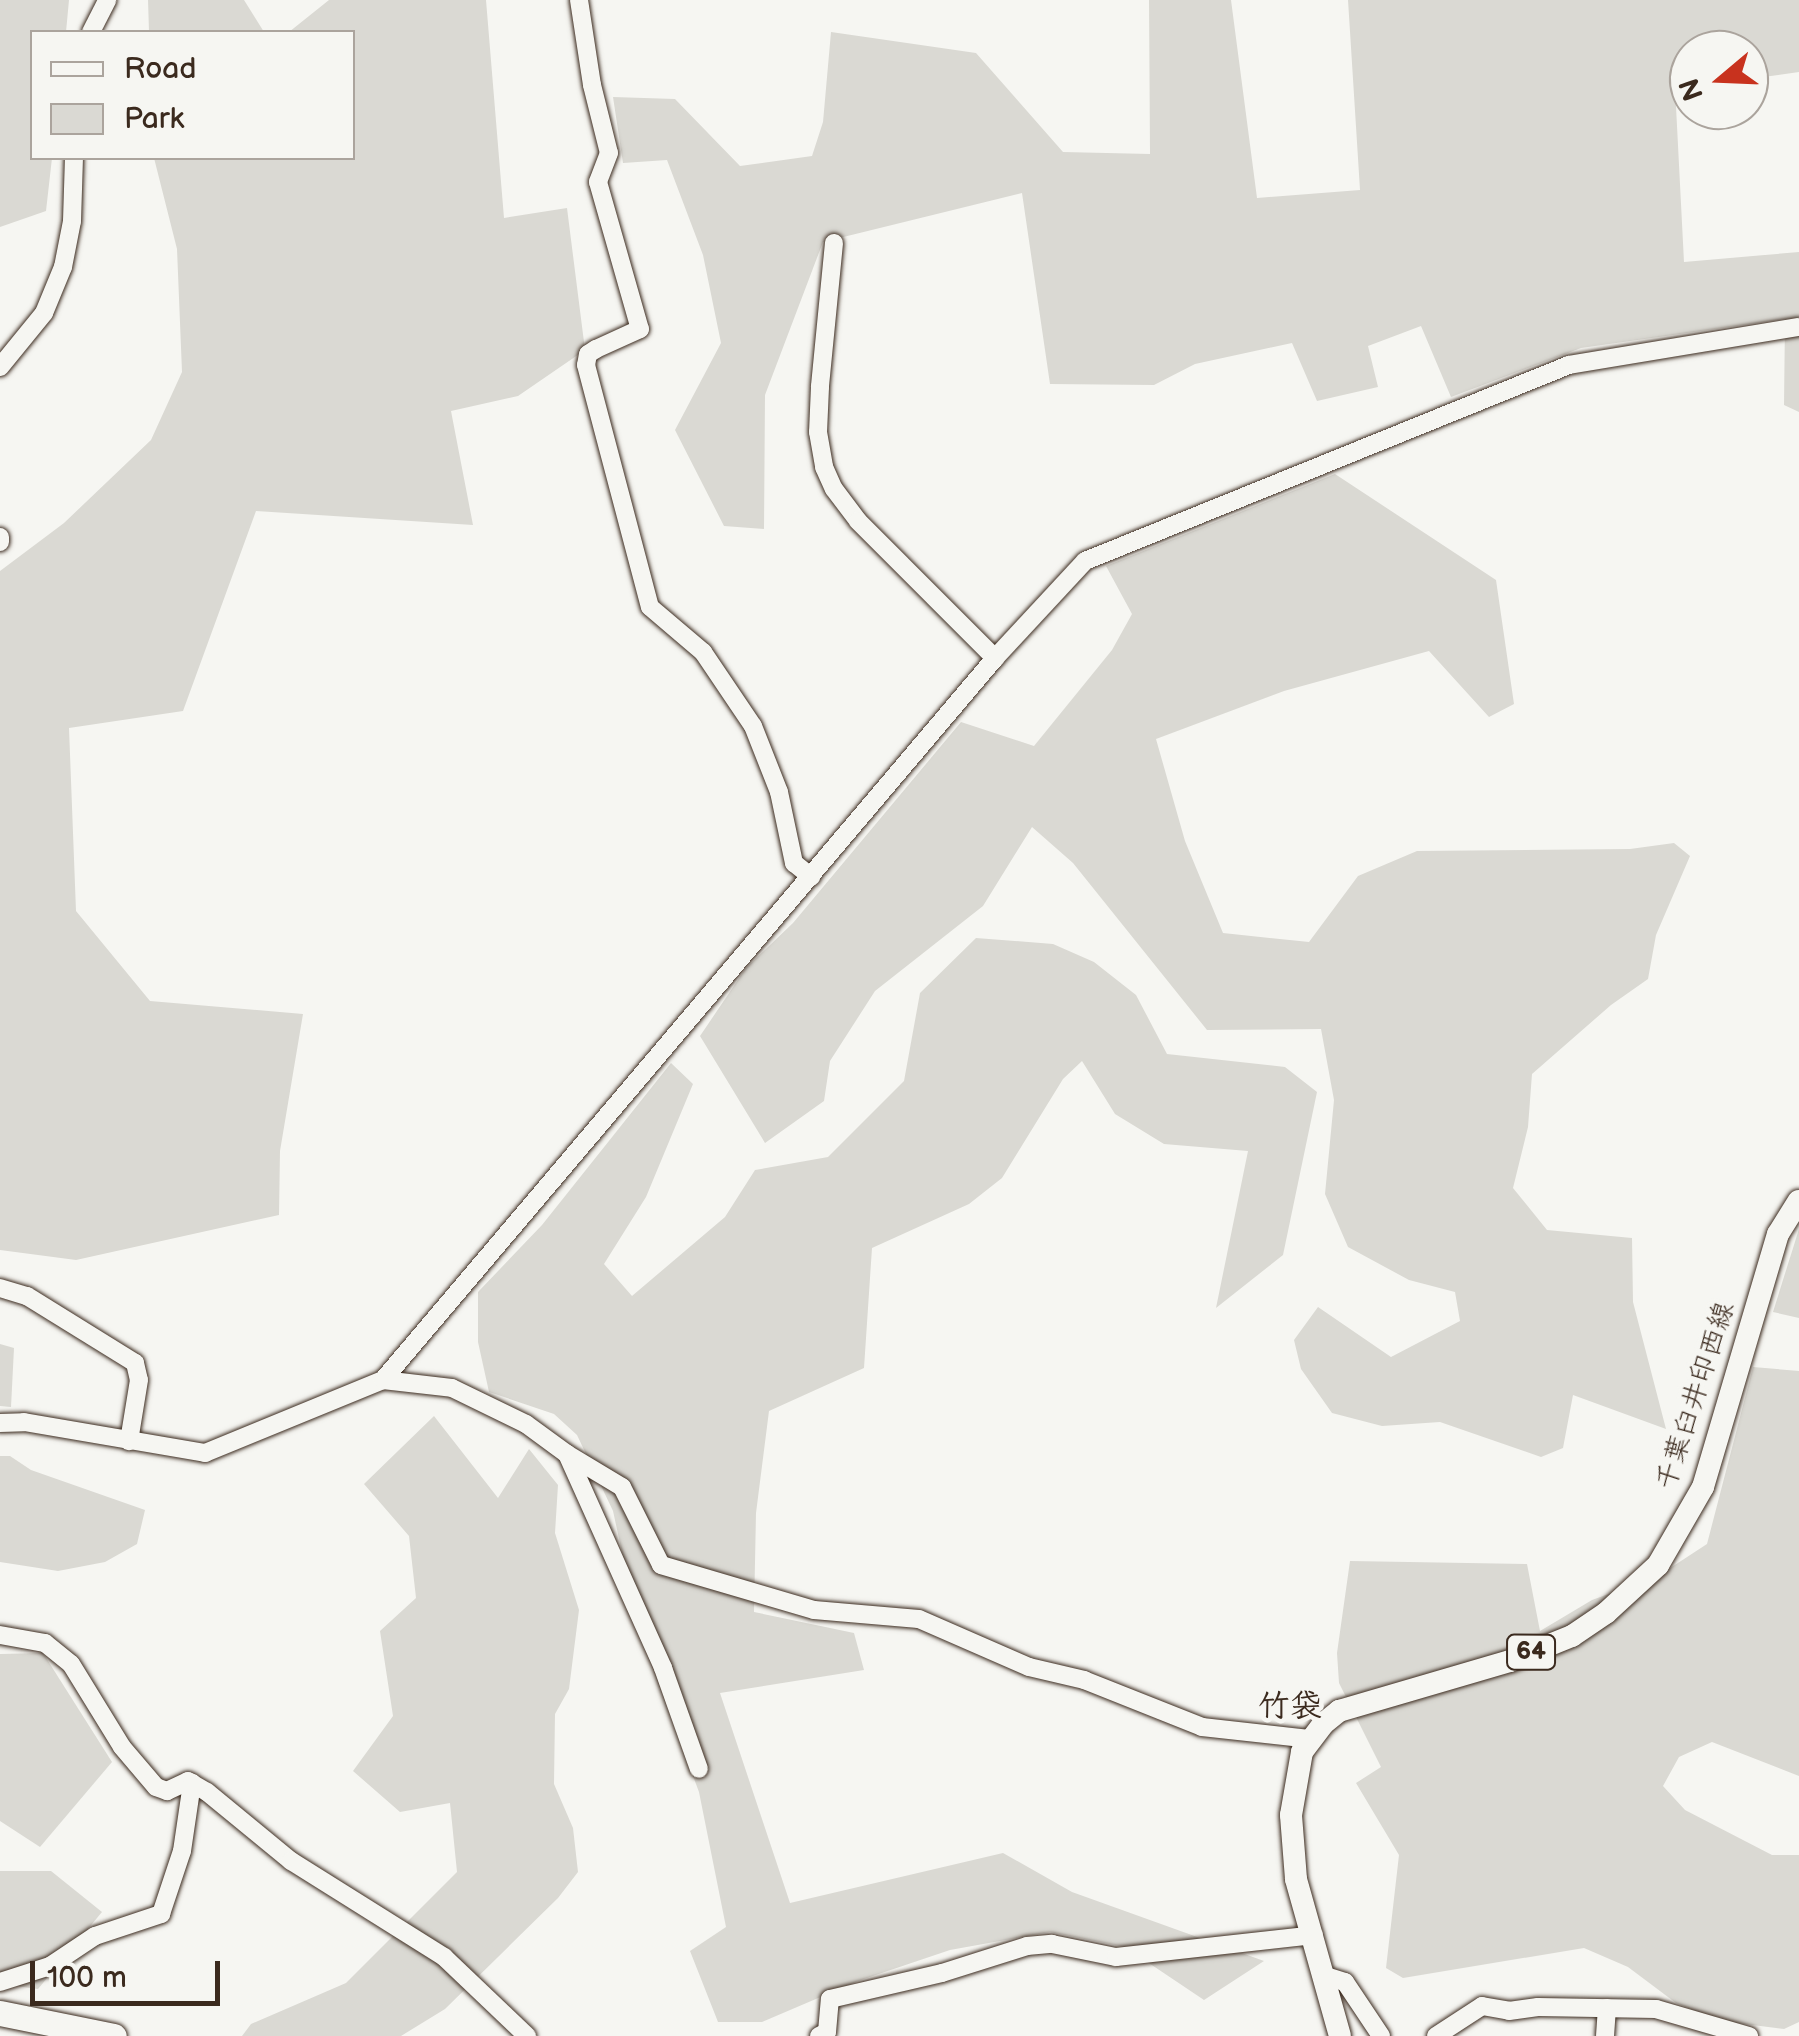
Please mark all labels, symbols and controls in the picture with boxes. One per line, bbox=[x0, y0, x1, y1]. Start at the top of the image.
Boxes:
legend bbox=[30, 30, 355, 160]
north arrow bbox=[1669, 30, 1769, 130]
text: Road bbox=[124, 51, 197, 87]
text: N bbox=[1673, 74, 1711, 105]
text: Park bbox=[124, 101, 184, 137]
street label: 千葉臼井印西線 bbox=[1650, 1298, 1742, 1494]
road number: 64 bbox=[1506, 1632, 1556, 1672]
district label: 竹袋 bbox=[1258, 1688, 1322, 1726]
scale bar bbox=[35, 1941, 225, 2003]
text: 100 m bbox=[47, 1960, 127, 1996]

